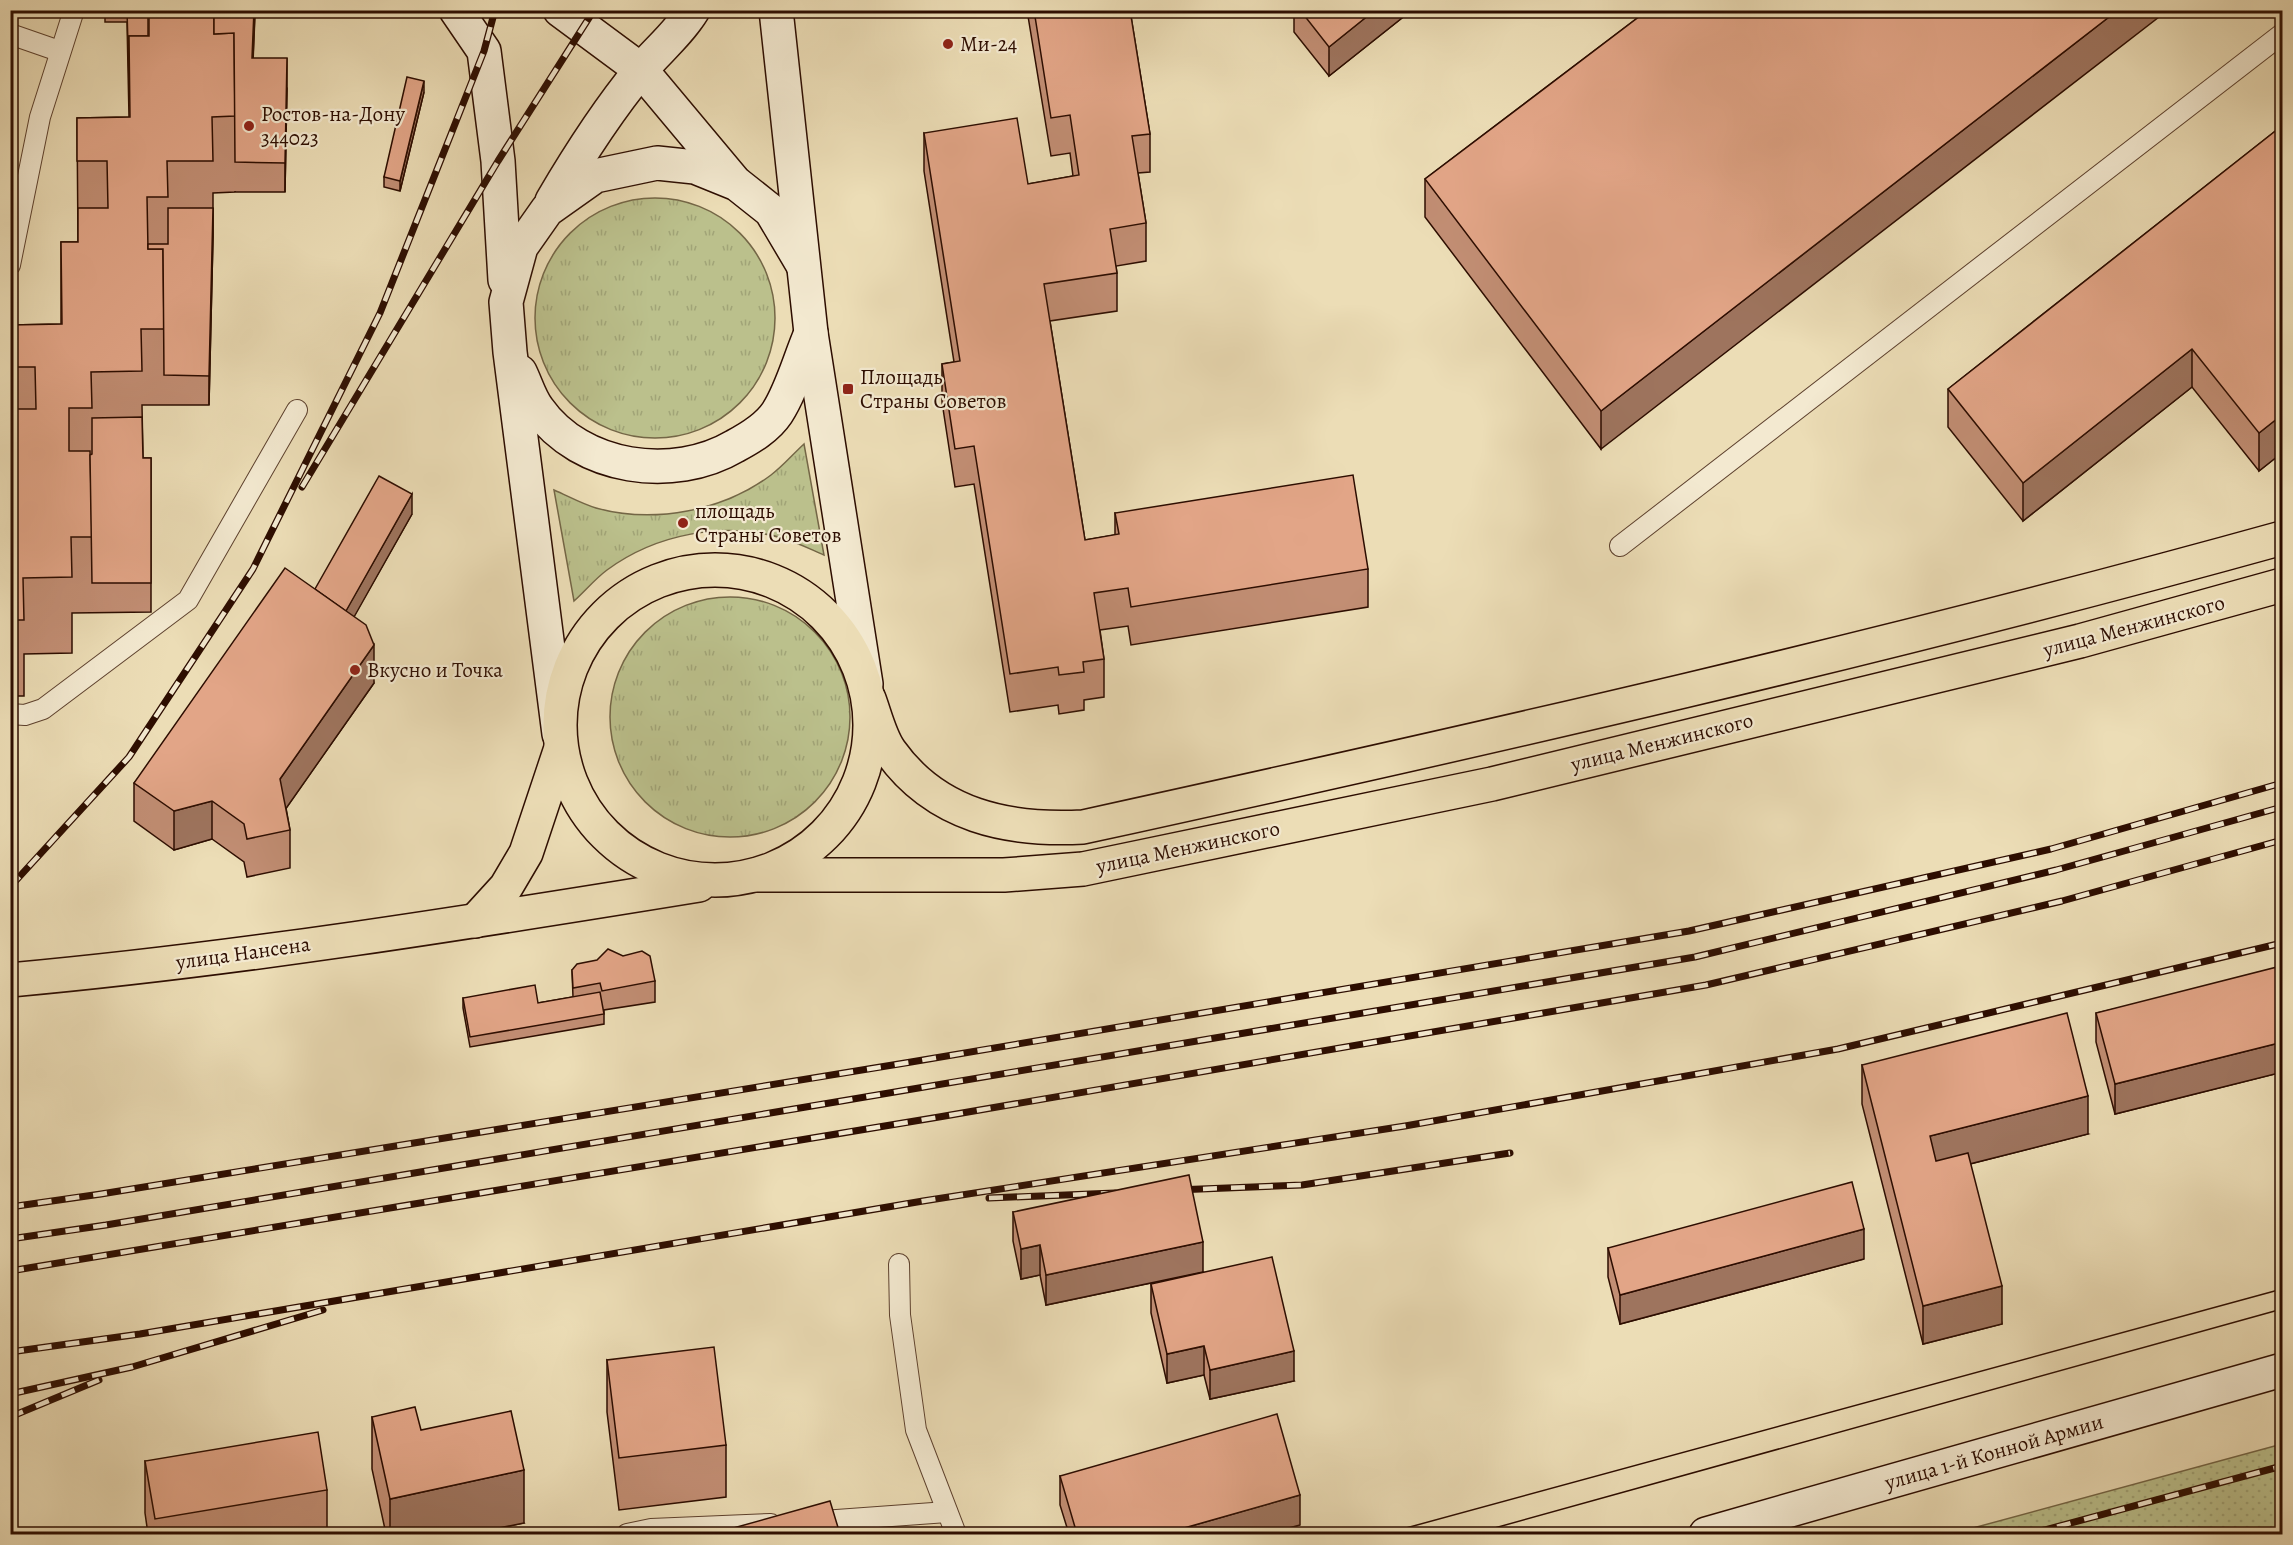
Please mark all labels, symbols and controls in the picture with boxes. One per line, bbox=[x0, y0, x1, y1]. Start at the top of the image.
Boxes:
place label: Ми-24 bbox=[960, 30, 1017, 58]
marker: Ми-24 bbox=[941, 37, 955, 51]
place label: Ростов-на-Дону 344023 bbox=[261, 100, 405, 152]
marker: Ростов-на-Дону 344023 bbox=[242, 119, 256, 133]
place label: Площадь Страны Советов bbox=[860, 363, 1006, 415]
marker: Площадь Страны Советов bbox=[841, 382, 855, 396]
place label: площадь Страны Советов bbox=[695, 497, 841, 549]
marker: площадь Страны Советов bbox=[676, 516, 690, 530]
street label: улица Менжинского bbox=[2039, 588, 2228, 664]
place label: Вкусно и Точка bbox=[367, 656, 503, 684]
marker: Вкусно и Точка bbox=[348, 663, 362, 677]
street label: улица Менжинского bbox=[1567, 706, 1756, 778]
street label: улица Менжинского bbox=[1093, 814, 1282, 880]
street label: улица Нансена bbox=[173, 930, 312, 976]
street label: улица 1-й Конной Армии bbox=[1881, 1407, 2106, 1497]

